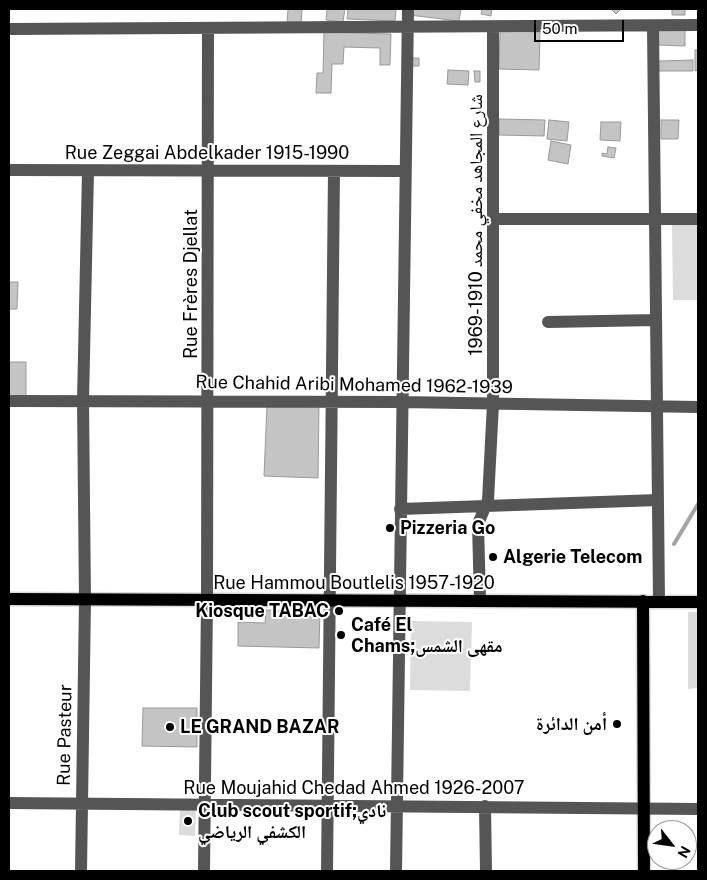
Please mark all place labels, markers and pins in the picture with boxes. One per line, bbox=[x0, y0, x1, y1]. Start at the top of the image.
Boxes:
place label: Pizzeria Go bbox=[400, 517, 495, 539]
marker: Pizzeria Go bbox=[384, 522, 396, 534]
place label: Algerie Telecom bbox=[503, 546, 642, 568]
marker: Algerie Telecom bbox=[487, 551, 499, 563]
place label: Kiosque TABAC bbox=[195, 600, 329, 622]
marker: Kiosque TABAC bbox=[333, 605, 345, 617]
place label: Café El Chams;مقهى الشمس bbox=[351, 614, 503, 656]
marker: Café El Chams;مقهى الشمس bbox=[335, 629, 347, 641]
place label: أمن الدائرة bbox=[536, 713, 607, 735]
place label: LE GRAND BAZAR bbox=[180, 716, 339, 738]
marker: أمن الدائرة bbox=[611, 718, 623, 730]
marker: LE GRAND BAZAR bbox=[164, 721, 176, 733]
place label: Club scout sportif;نادي الكشفي الرياضي bbox=[198, 800, 386, 842]
marker: Club scout sportif;نادي الكشفي الرياضي bbox=[182, 815, 194, 827]

